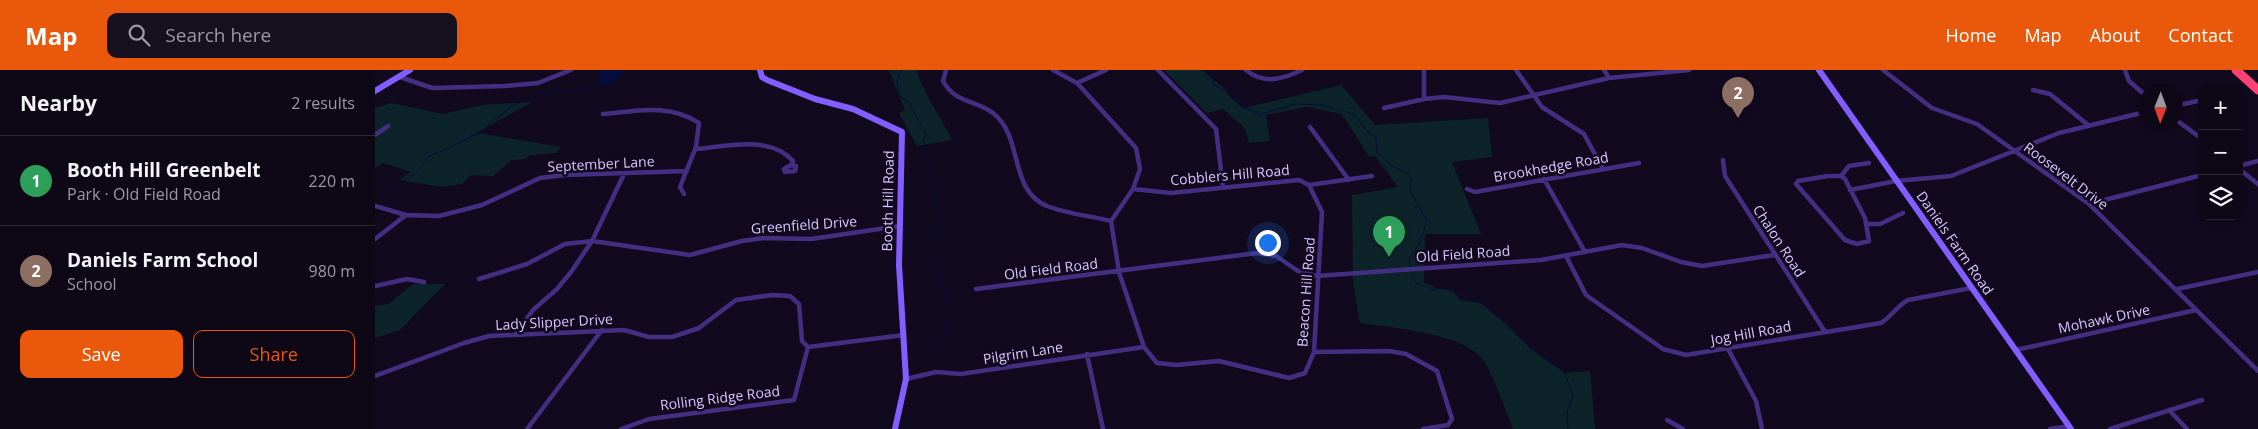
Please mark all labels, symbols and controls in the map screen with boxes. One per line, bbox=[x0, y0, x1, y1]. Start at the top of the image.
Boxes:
search box bbox=[107, 13, 457, 58]
text: Map bbox=[25, 19, 77, 52]
icon: search bbox=[125, 21, 153, 49]
text: Search here bbox=[165, 22, 271, 48]
text: Home bbox=[1946, 23, 1996, 47]
text: Map bbox=[2024, 23, 2062, 47]
text: About bbox=[2090, 23, 2140, 47]
text: Contact bbox=[2168, 23, 2233, 47]
pin: 2 bbox=[1722, 77, 1754, 118]
north arrow bbox=[2138, 85, 2183, 130]
map controls bbox=[2198, 85, 2243, 220]
button: + bbox=[2198, 85, 2243, 130]
text: Nearby bbox=[20, 89, 97, 117]
text: 2 results bbox=[291, 92, 355, 114]
button: − bbox=[2198, 130, 2243, 175]
street label: Roosevelt Drive bbox=[2020, 138, 2113, 214]
street label: Brookhedge Road bbox=[1492, 147, 1610, 186]
street label: Booth Hill Road bbox=[877, 150, 898, 252]
street label: September Lane bbox=[547, 151, 655, 176]
text: Booth Hill Greenbelt bbox=[67, 157, 260, 183]
street label: Cobblers Hill Road bbox=[1169, 160, 1290, 189]
text: 1 bbox=[31, 170, 41, 192]
text: 220 m bbox=[309, 170, 355, 192]
button: layers bbox=[2198, 175, 2243, 220]
text: Park · Old Field Road bbox=[67, 183, 221, 205]
street label: Daniels Farm Road bbox=[1912, 187, 1998, 298]
street label: Chalon Road bbox=[1749, 201, 1810, 281]
street label: Greenfield Drive bbox=[750, 211, 858, 238]
pin: 1 bbox=[1373, 216, 1405, 257]
your location bbox=[1255, 230, 1281, 256]
street label: Beacon Hill Road bbox=[1292, 236, 1319, 348]
street label: Old Field Road bbox=[1415, 241, 1511, 266]
text: Daniels Farm School bbox=[67, 247, 258, 273]
street label: Old Field Road bbox=[1003, 253, 1099, 284]
text: 2 bbox=[31, 260, 41, 282]
text: 980 m bbox=[309, 260, 355, 282]
text: School bbox=[67, 273, 117, 295]
street label: Mohawk Drive bbox=[2056, 299, 2152, 338]
street label: Lady Slipper Drive bbox=[495, 309, 613, 334]
street label: Jog Hill Road bbox=[1707, 316, 1793, 349]
button: Save bbox=[20, 330, 183, 378]
button: Share bbox=[193, 330, 355, 378]
street label: Pilgrim Lane bbox=[982, 337, 1064, 368]
street label: Rolling Ridge Road bbox=[659, 381, 781, 414]

